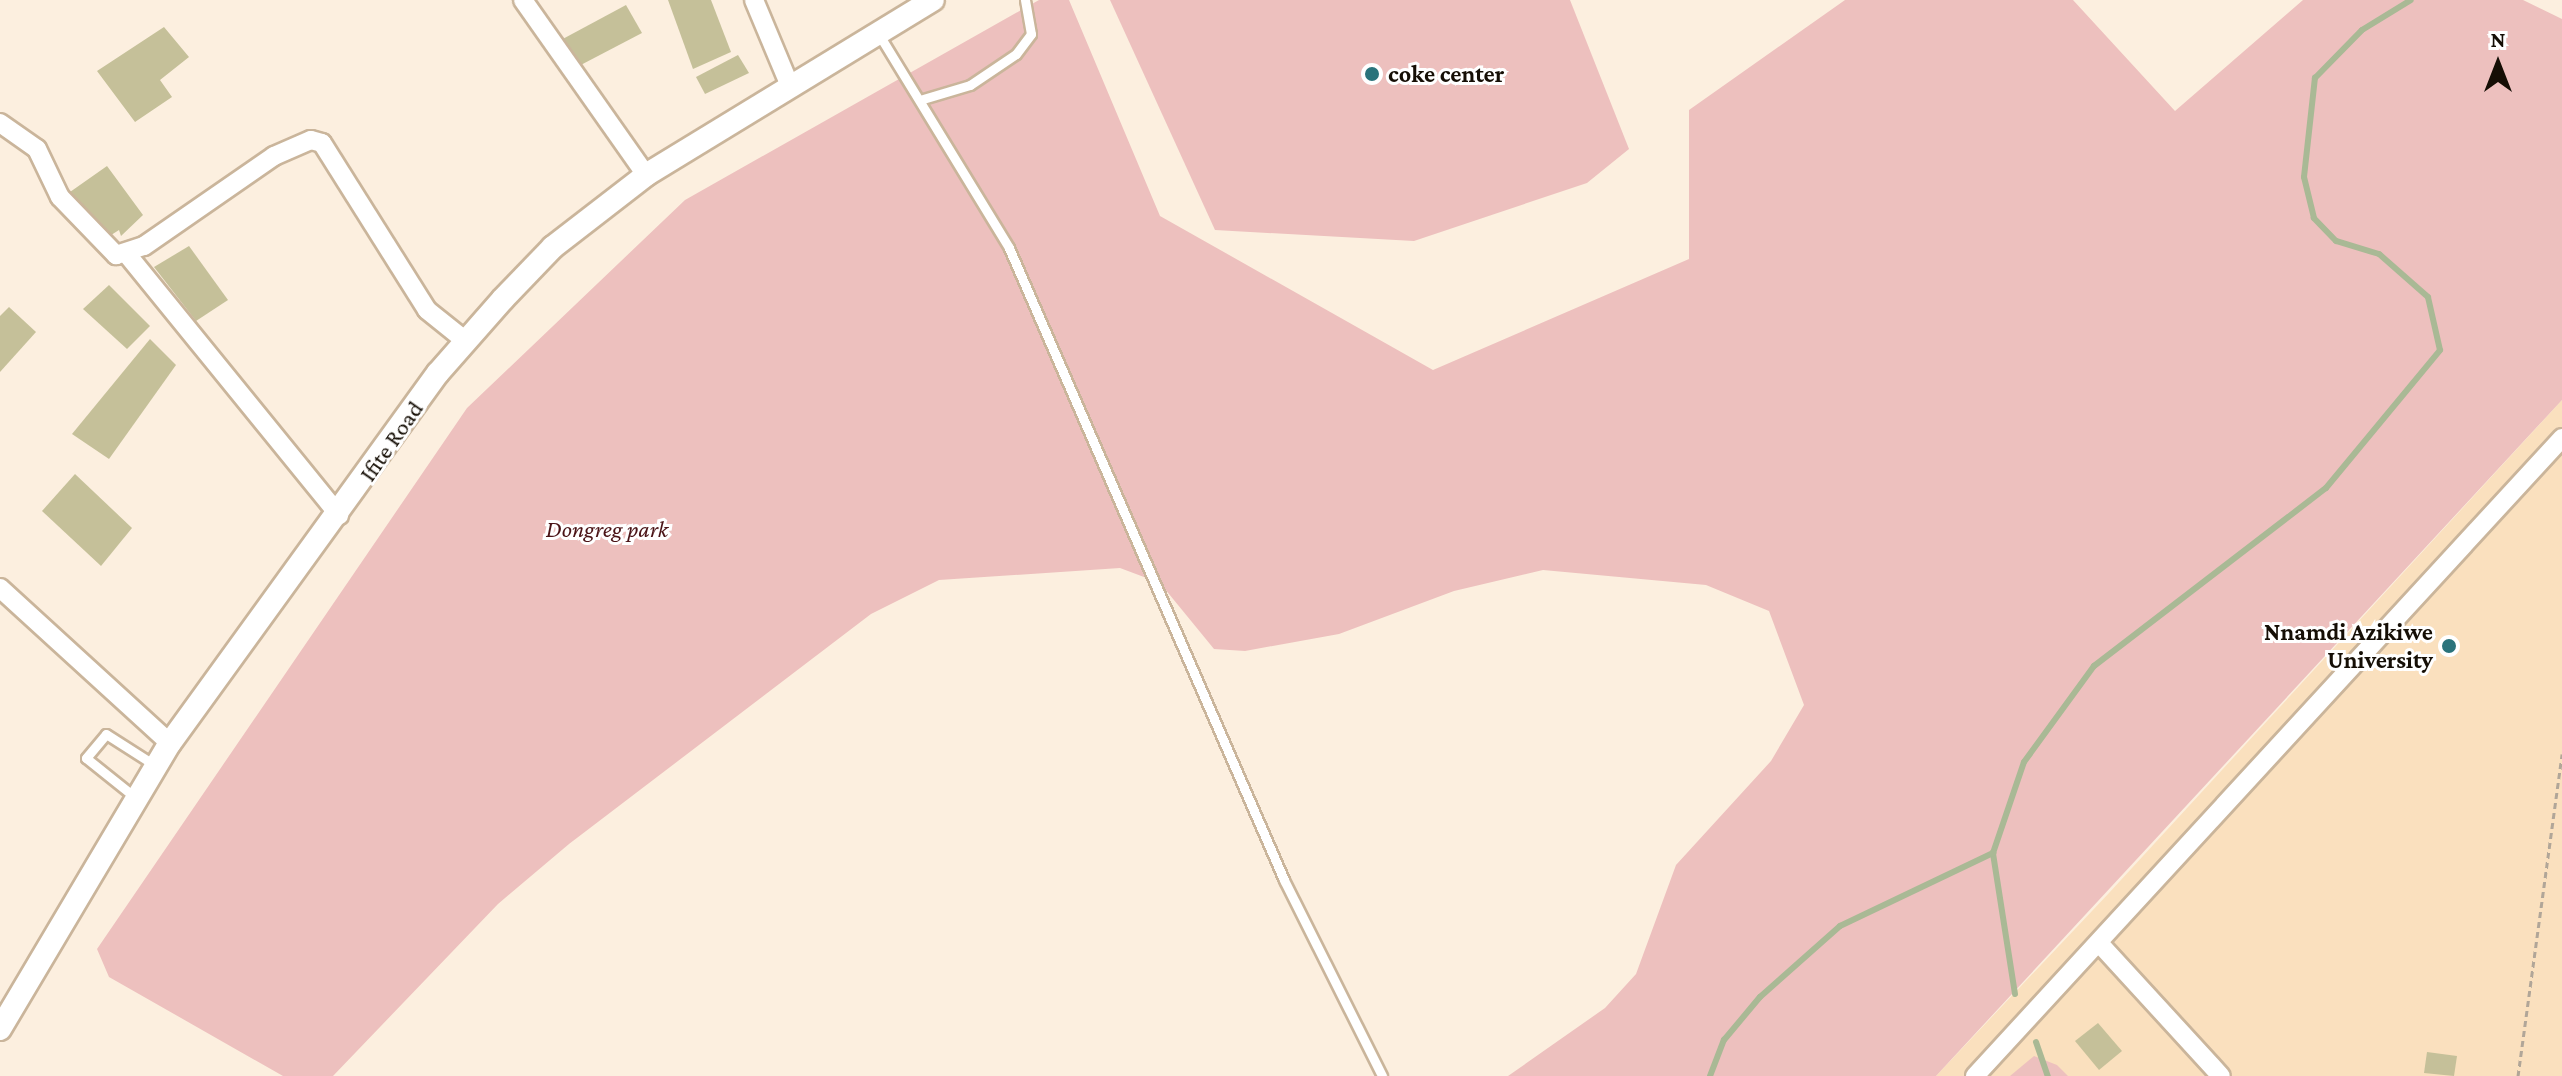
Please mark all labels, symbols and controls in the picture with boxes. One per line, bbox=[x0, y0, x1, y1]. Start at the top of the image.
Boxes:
north arrow bbox=[2458, 24, 2538, 104]
text: N bbox=[2491, 27, 2506, 52]
place label: coke center bbox=[1388, 60, 1504, 88]
marker: coke center bbox=[1363, 65, 1381, 83]
street label: Ifite Road bbox=[353, 395, 429, 487]
park label: Dongreg park bbox=[546, 515, 668, 543]
place label: Nnamdi Azikiwe University bbox=[2264, 618, 2433, 674]
marker: Nnamdi Azikiwe University bbox=[2440, 637, 2458, 655]

